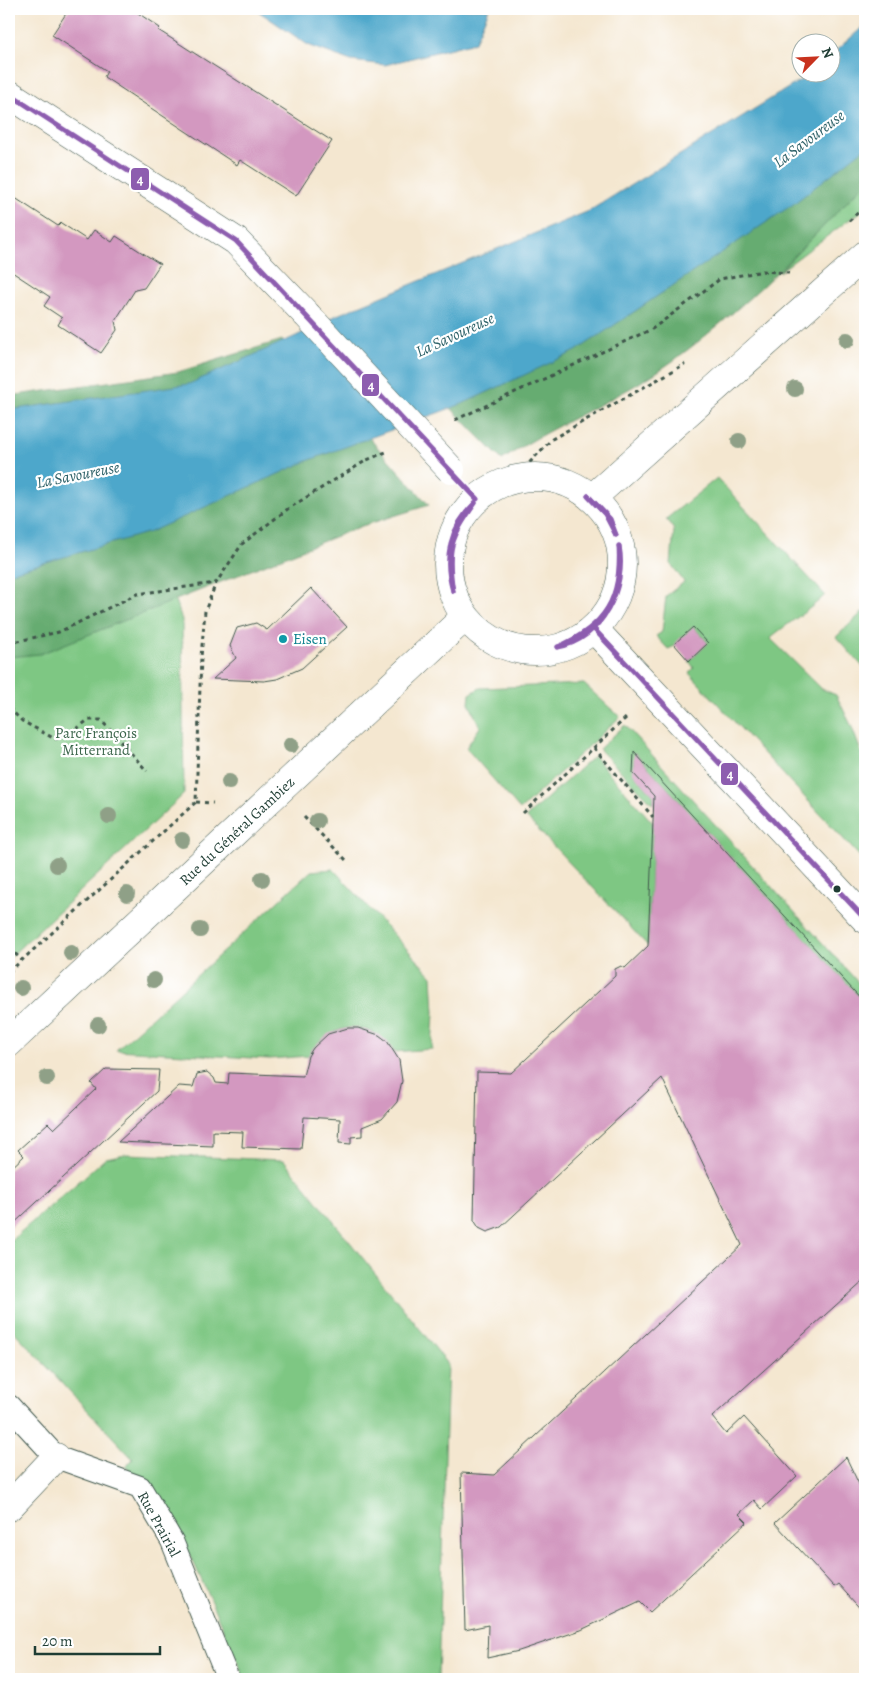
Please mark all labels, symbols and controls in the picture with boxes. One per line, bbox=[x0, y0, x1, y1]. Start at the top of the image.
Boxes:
north arrow bbox=[792, 32, 842, 82]
text: N bbox=[817, 44, 838, 61]
water label: La Savoureuse bbox=[769, 105, 849, 173]
line badge: 4 bbox=[130, 167, 150, 191]
text: 4 bbox=[137, 170, 144, 189]
water label: La Savoureuse bbox=[412, 307, 498, 363]
line badge: 4 bbox=[361, 373, 380, 397]
text: 4 bbox=[368, 376, 375, 395]
water label: La Savoureuse bbox=[35, 456, 122, 494]
place label: Eisen bbox=[293, 629, 327, 649]
marker: Eisen bbox=[277, 633, 289, 645]
park label: Parc François Mitterrand bbox=[55, 723, 137, 760]
line badge: 4 bbox=[720, 762, 739, 786]
text: 4 bbox=[727, 765, 734, 784]
street label: Rue du Général Gambiez bbox=[175, 772, 299, 890]
unlabelled marker bbox=[832, 884, 842, 894]
street label: Rue Prairial bbox=[133, 1488, 185, 1561]
scale bar bbox=[35, 1623, 160, 1655]
text: 20 m bbox=[42, 1631, 73, 1651]

